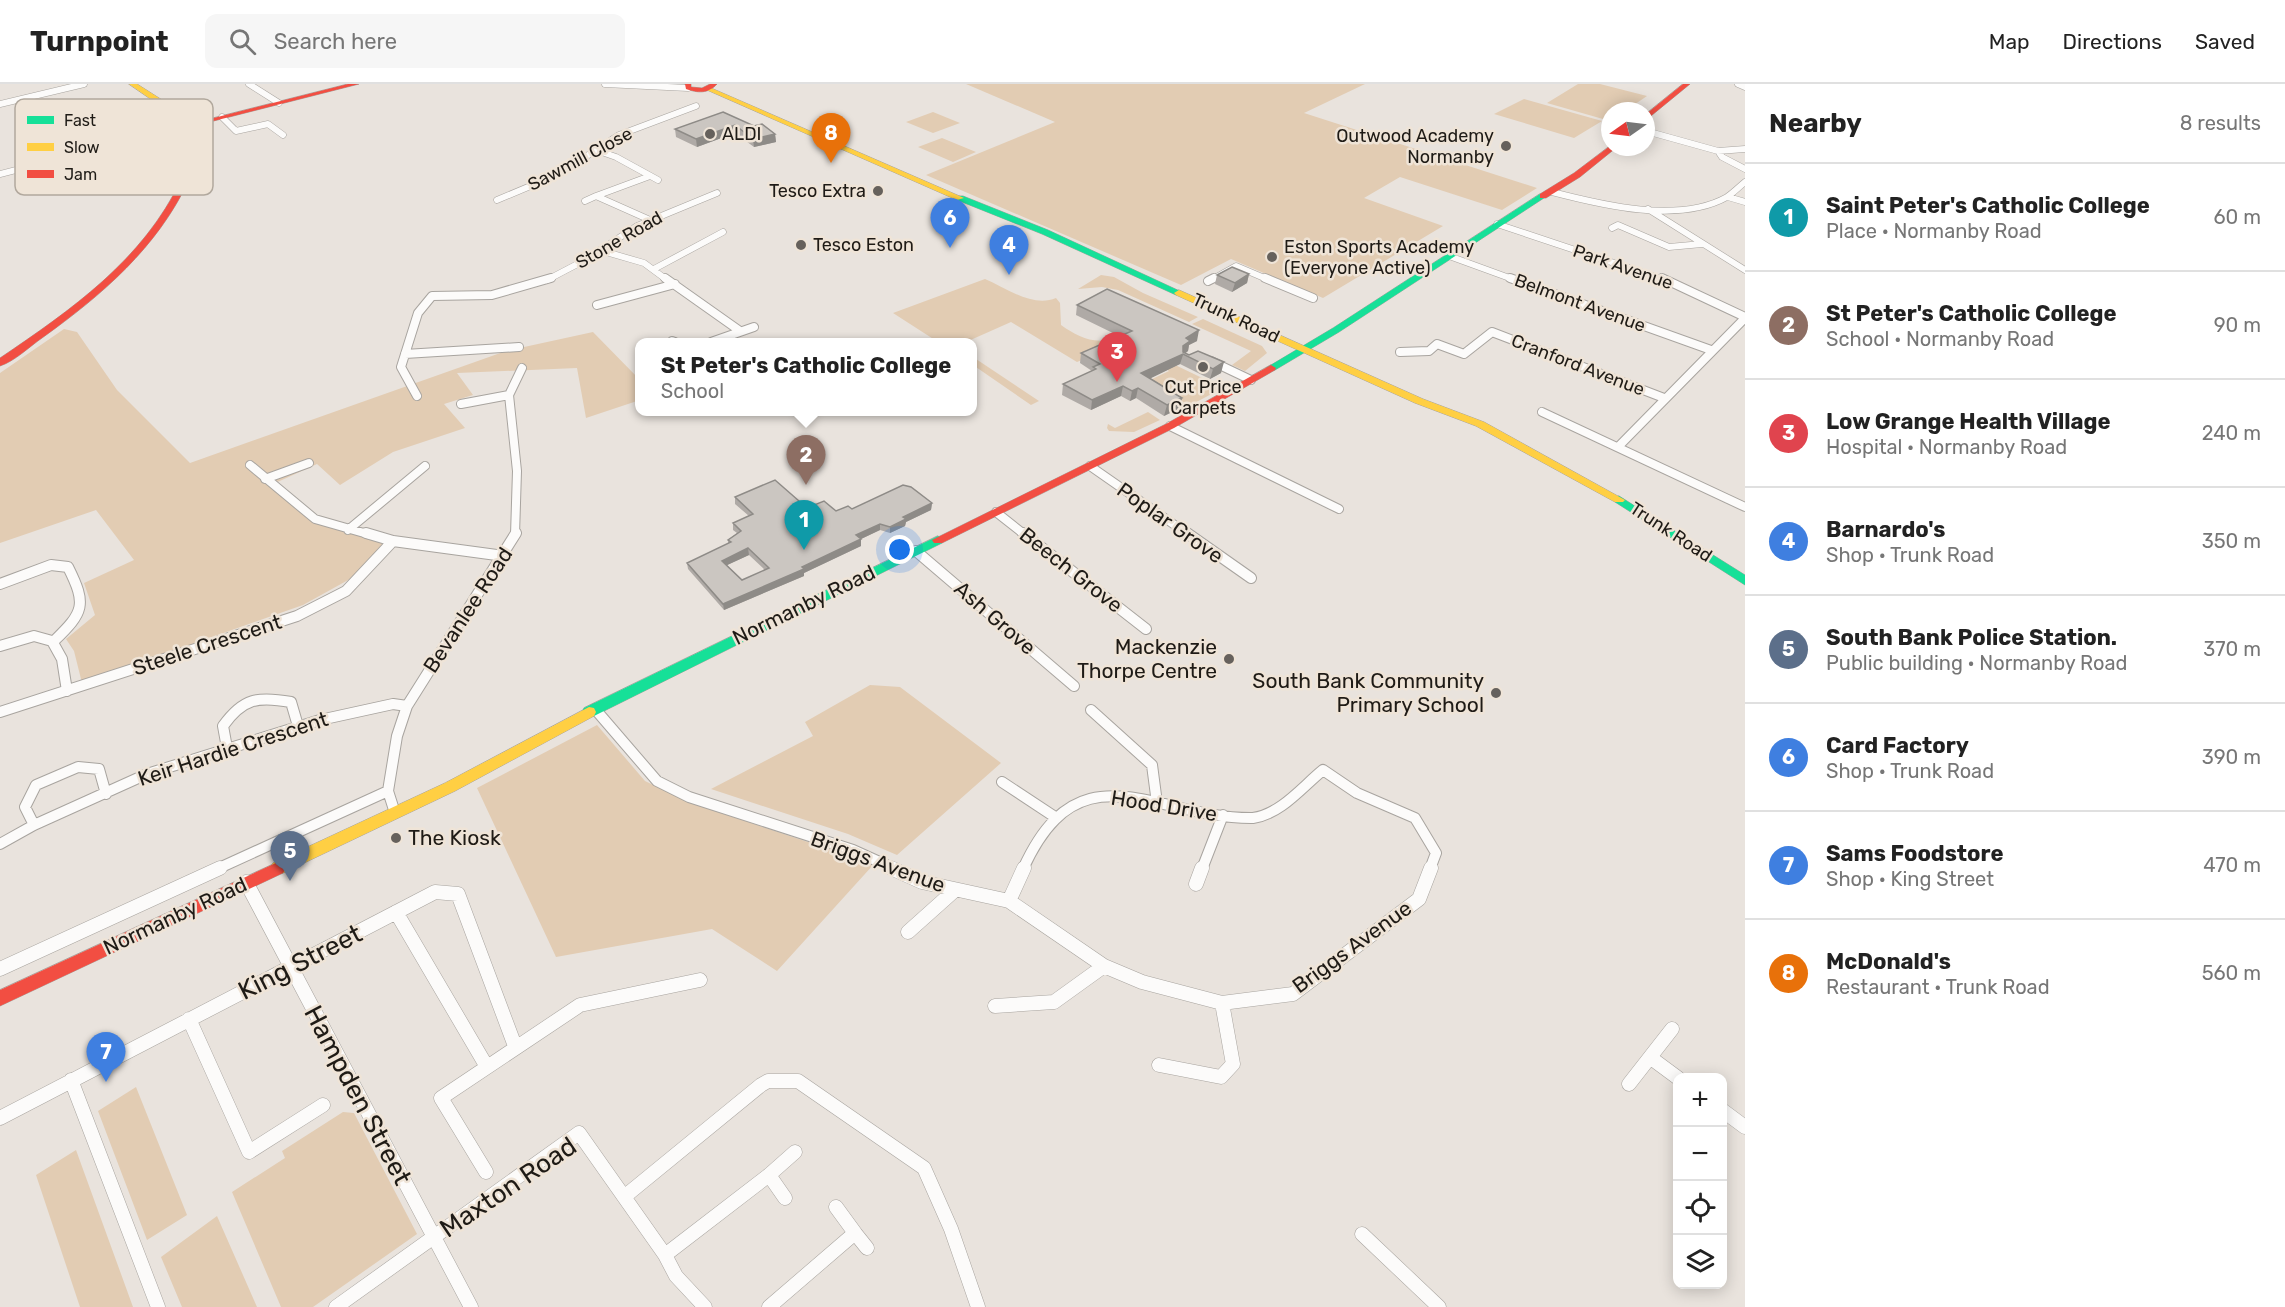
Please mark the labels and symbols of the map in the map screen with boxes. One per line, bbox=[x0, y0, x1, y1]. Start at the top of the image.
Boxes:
legend bbox=[15, 99, 213, 195]
north arrow bbox=[1601, 102, 1655, 156]
text: Fast bbox=[64, 111, 96, 130]
pin: 8 bbox=[812, 113, 850, 163]
street label: Sawmill Close bbox=[524, 122, 636, 196]
place label: ALDI bbox=[722, 123, 762, 145]
place label: Outwood Academy Normanby bbox=[1336, 125, 1494, 168]
marker: ALDI bbox=[703, 127, 717, 141]
text: Slow bbox=[64, 138, 100, 157]
marker: Outwood Academy Normanby bbox=[1499, 139, 1513, 153]
text: Jam bbox=[64, 165, 97, 184]
place label: Tesco Extra bbox=[769, 180, 866, 202]
marker: Tesco Extra bbox=[871, 184, 885, 198]
pin: 6 bbox=[930, 198, 970, 248]
street label: Stone Road bbox=[572, 206, 666, 274]
pin: 4 bbox=[990, 226, 1028, 275]
place label: Tesco Eston bbox=[813, 234, 914, 256]
place label: Eston Sports Academy (Everyone Active) bbox=[1284, 236, 1474, 279]
marker: Tesco Eston bbox=[794, 238, 808, 252]
street label: Park Avenue bbox=[1570, 240, 1676, 294]
marker: Eston Sports Academy (Everyone Active) bbox=[1265, 250, 1279, 264]
street label: Belmont Avenue bbox=[1512, 269, 1648, 337]
street label: Trunk Road bbox=[1189, 288, 1283, 348]
street label: Cranford Avenue bbox=[1508, 329, 1648, 401]
pin: 3 bbox=[1098, 332, 1136, 382]
marker: Cut Price Carpets bbox=[1196, 360, 1210, 374]
place label: Cut Price Carpets bbox=[1164, 376, 1242, 419]
pin: 2 bbox=[786, 436, 826, 485]
street label: Poplar Grove bbox=[1112, 477, 1228, 568]
street label: Trunk Road bbox=[1626, 497, 1716, 567]
pin: 1 bbox=[784, 500, 824, 550]
street label: Beech Grove bbox=[1015, 522, 1128, 618]
your location bbox=[885, 535, 914, 564]
street label: Bevanlee Road bbox=[418, 542, 517, 677]
street label: Normanby Road bbox=[728, 559, 879, 650]
street label: Ash Grove bbox=[950, 576, 1041, 660]
street label: Steele Crescent bbox=[129, 609, 284, 680]
place label: Mackenzie Thorpe Centre bbox=[1077, 634, 1217, 683]
marker: Mackenzie Thorpe Centre bbox=[1222, 652, 1236, 666]
place label: South Bank Community Primary School bbox=[1252, 668, 1484, 717]
marker: South Bank Community Primary School bbox=[1489, 686, 1503, 700]
street label: Keir Hardie Crescent bbox=[135, 706, 331, 791]
street label: Hood Drive bbox=[1109, 785, 1219, 826]
place label: The Kiosk bbox=[408, 825, 501, 850]
street label: Briggs Avenue bbox=[808, 826, 949, 897]
marker: The Kiosk bbox=[389, 831, 403, 845]
pin: 5 bbox=[270, 832, 310, 881]
street label: Normanby Road bbox=[99, 871, 251, 960]
street label: Briggs Avenue bbox=[1287, 895, 1416, 998]
street label: King Street bbox=[233, 918, 367, 1007]
street label: Hampden Street bbox=[297, 1000, 418, 1190]
pin: 7 bbox=[86, 1032, 126, 1082]
street label: Maxton Road bbox=[434, 1130, 582, 1244]

